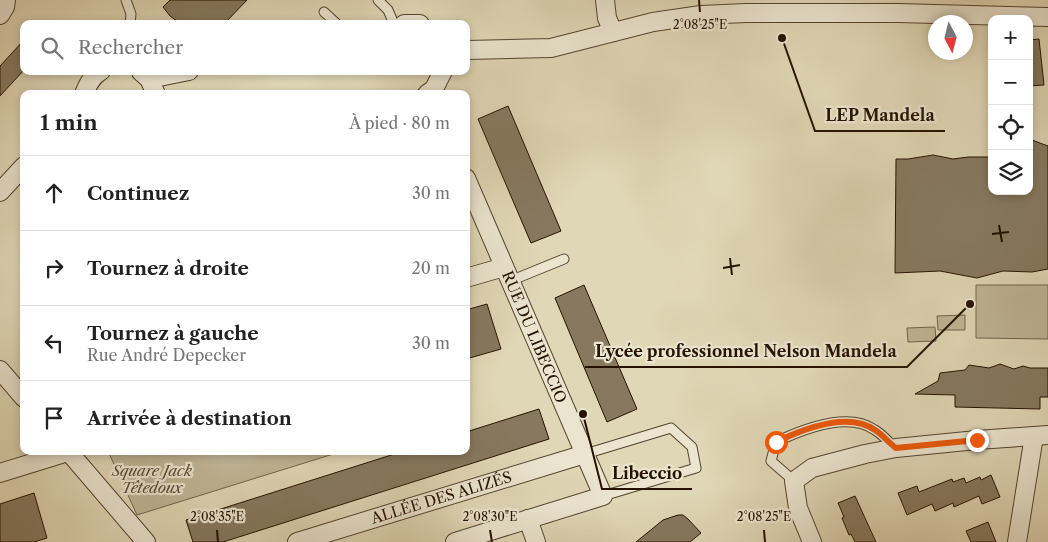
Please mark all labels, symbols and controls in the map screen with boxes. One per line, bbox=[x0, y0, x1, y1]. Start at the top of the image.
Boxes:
north arrow bbox=[928, 15, 973, 60]
map controls bbox=[988, 15, 1033, 195]
button: + bbox=[988, 15, 1033, 60]
text: 2°08'25"E bbox=[673, 17, 727, 32]
search box bbox=[20, 20, 470, 75]
icon: search bbox=[38, 34, 66, 62]
text: Rechercher bbox=[78, 36, 183, 59]
button: − bbox=[988, 60, 1033, 105]
callout: LEP Mandela bbox=[815, 100, 945, 131]
text: LEP Mandela bbox=[825, 105, 935, 125]
button: locate bbox=[988, 105, 1033, 150]
text: 1 min bbox=[40, 110, 98, 135]
text: À pied · 80 m bbox=[349, 113, 450, 133]
button: layers bbox=[988, 150, 1033, 195]
icon: ahead bbox=[40, 179, 68, 207]
text: Continuez bbox=[87, 182, 189, 205]
text: 30 m bbox=[412, 183, 450, 203]
icon: right bbox=[40, 254, 68, 282]
text: Tournez à droite bbox=[87, 257, 249, 280]
text: 20 m bbox=[411, 258, 450, 278]
street label: RUE DU LIBECCIO bbox=[498, 268, 571, 406]
text: Tournez à gauche bbox=[87, 322, 259, 345]
icon: left bbox=[40, 329, 68, 357]
text: 30 m bbox=[412, 333, 450, 353]
callout: Lycée professionnel Nelson Mandela bbox=[585, 336, 907, 367]
text: Lycée professionnel Nelson Mandela bbox=[595, 341, 897, 361]
text: Rue André Depecker bbox=[87, 345, 246, 365]
icon: arrive bbox=[40, 404, 68, 432]
text: Arrivée à destination bbox=[87, 407, 292, 430]
route end bbox=[966, 429, 989, 452]
route start bbox=[765, 431, 788, 454]
callout: Libeccio bbox=[602, 458, 692, 489]
park label: Square Jack Têtedoux bbox=[111, 461, 192, 497]
text: Libeccio bbox=[612, 463, 682, 483]
street label: ALLÉE DES ALIZÉS bbox=[368, 467, 514, 528]
text: 2°08'35"E bbox=[190, 509, 244, 524]
text: 2°08'30"E bbox=[462, 509, 518, 524]
text: 2°08'25"E bbox=[737, 509, 791, 524]

